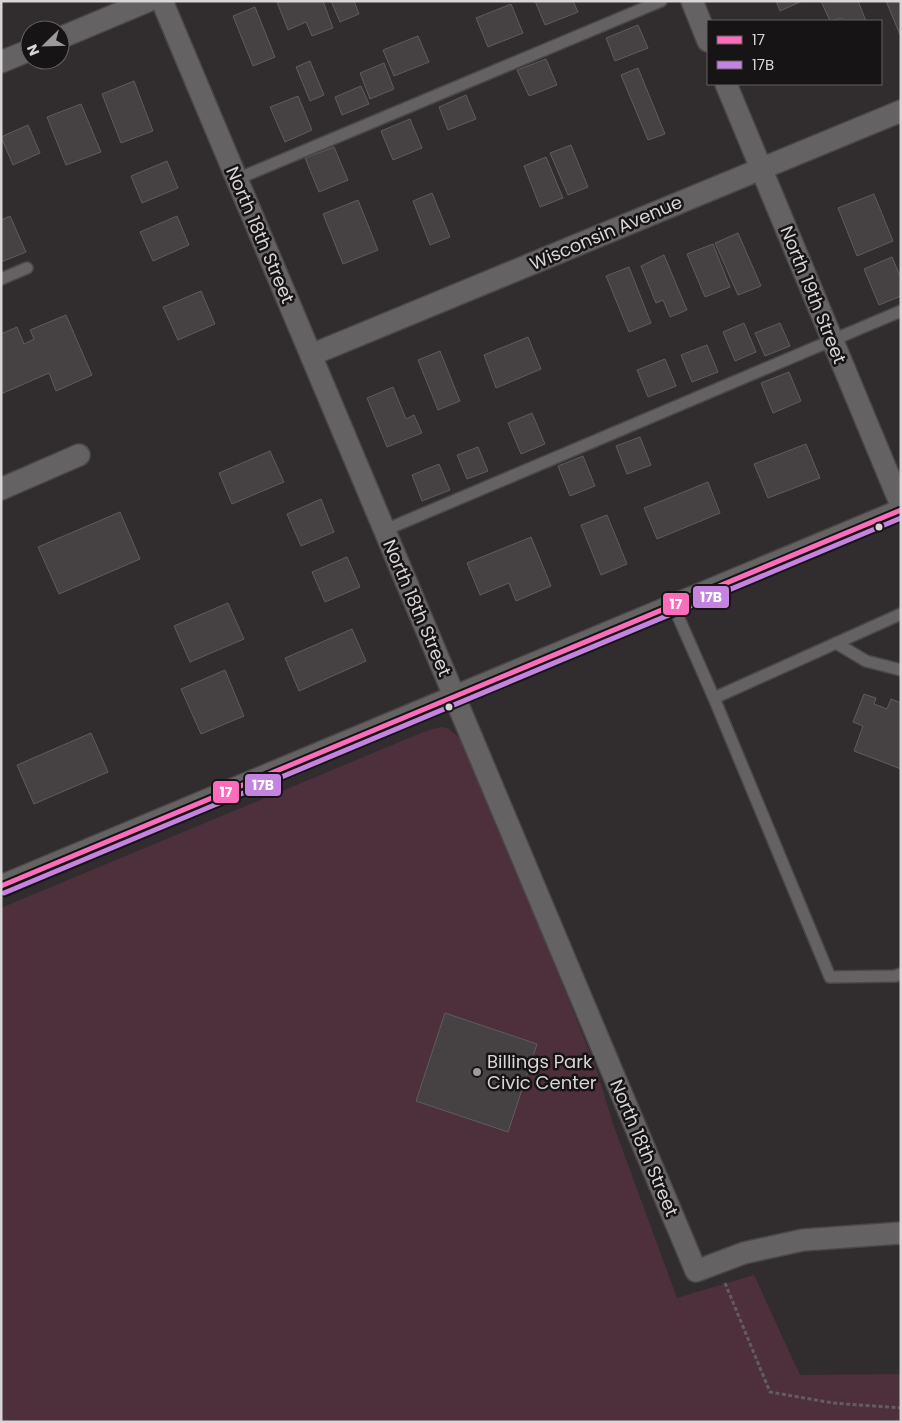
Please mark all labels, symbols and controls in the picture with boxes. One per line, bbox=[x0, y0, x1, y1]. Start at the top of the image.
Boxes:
north arrow bbox=[20, 20, 70, 70]
legend bbox=[707, 20, 882, 85]
text: 17 bbox=[752, 29, 765, 50]
text: N bbox=[22, 41, 44, 59]
text: 17B bbox=[752, 54, 774, 75]
street label: North 18th Street bbox=[220, 163, 301, 307]
street label: Wisconsin Avenue bbox=[526, 189, 686, 276]
street label: North 19th Street bbox=[774, 222, 852, 367]
unlabelled marker bbox=[874, 522, 884, 532]
street label: North 18th Street bbox=[377, 536, 458, 680]
line badge: 17B bbox=[692, 585, 730, 609]
text: 17B bbox=[700, 587, 722, 607]
line badge: 17 bbox=[662, 592, 690, 616]
text: 17 bbox=[670, 594, 683, 614]
unlabelled marker bbox=[444, 702, 454, 712]
line badge: 17B bbox=[244, 773, 282, 797]
text: 17B bbox=[252, 775, 274, 795]
line badge: 17 bbox=[212, 780, 240, 804]
text: 17 bbox=[220, 782, 233, 802]
place label: Billings Park Civic Center bbox=[487, 1049, 597, 1095]
marker: Billings Park Civic Center bbox=[471, 1066, 483, 1078]
street label: North 18th Street bbox=[604, 1076, 685, 1220]

